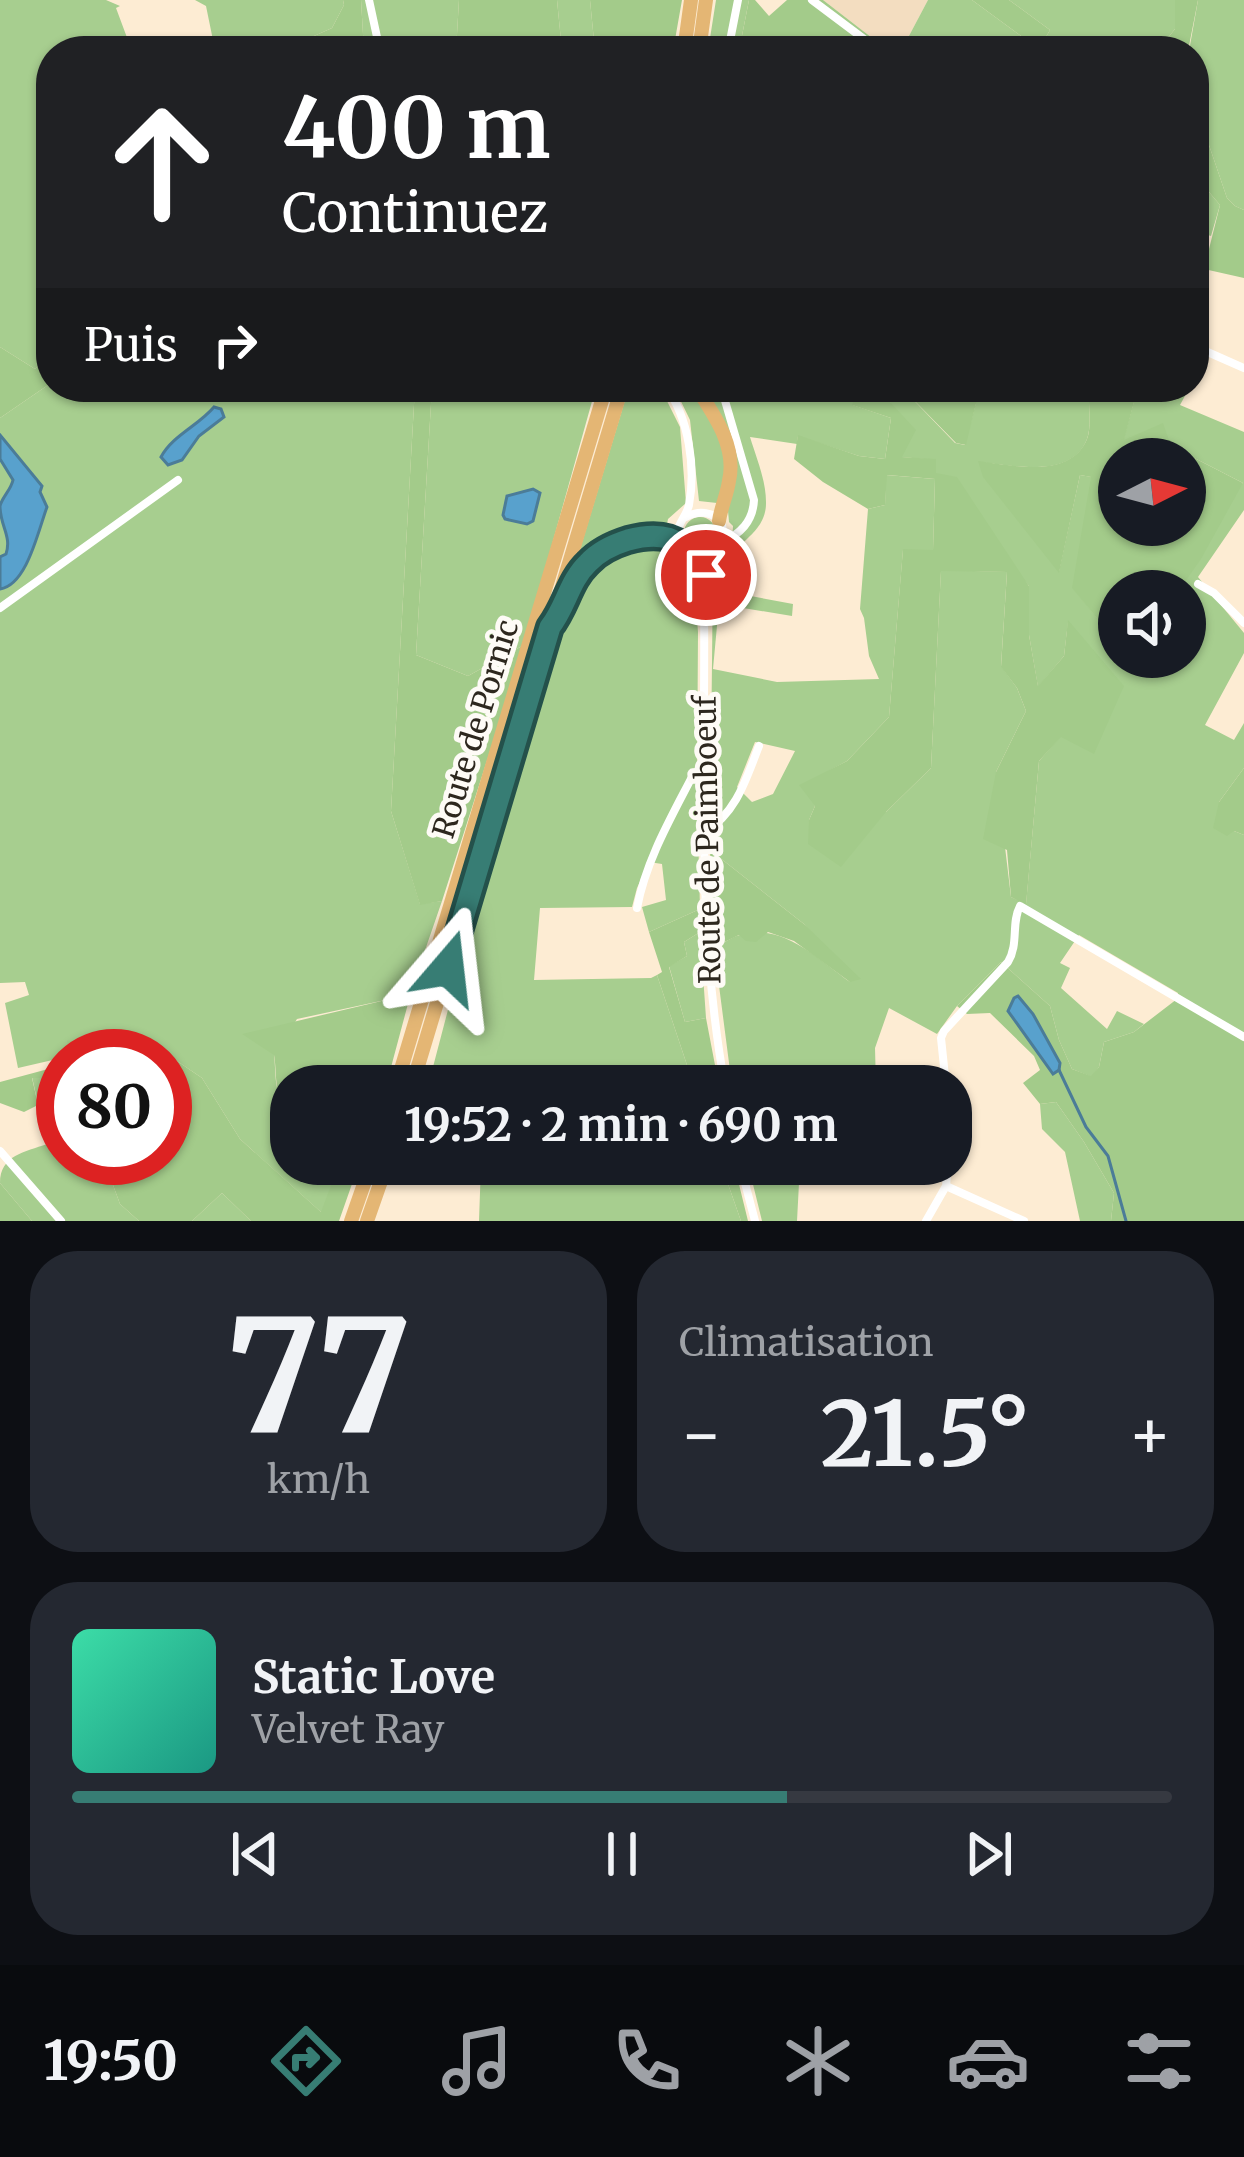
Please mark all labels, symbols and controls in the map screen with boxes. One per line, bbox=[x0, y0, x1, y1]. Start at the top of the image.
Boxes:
text: 400 m bbox=[282, 75, 550, 181]
icon: ahead bbox=[84, 84, 240, 240]
text: Continuez bbox=[282, 179, 548, 247]
icon: right bbox=[202, 312, 268, 378]
text: Puis bbox=[84, 317, 178, 373]
north arrow bbox=[1098, 438, 1206, 546]
map controls bbox=[1098, 438, 1206, 678]
pin bbox=[655, 524, 757, 626]
icon: arrive bbox=[673, 542, 739, 608]
button: sound bbox=[1098, 570, 1206, 678]
street label: Route de Pornic bbox=[424, 615, 526, 842]
street label: Route de Paimboeuf bbox=[685, 694, 729, 985]
position arrow bbox=[385, 905, 511, 1031]
speed limit sign: 80 bbox=[36, 1029, 192, 1185]
text: 19:52 · 2 min · 690 m bbox=[404, 1097, 838, 1153]
text: 77 bbox=[226, 1278, 411, 1475]
text: Climatisation bbox=[679, 1318, 934, 1367]
text: 21.5° bbox=[821, 1377, 1030, 1491]
text: − bbox=[679, 1393, 723, 1476]
text: + bbox=[1128, 1393, 1172, 1476]
text: km/h bbox=[267, 1455, 370, 1504]
text: Static Love bbox=[252, 1649, 495, 1705]
text: Velvet Ray bbox=[252, 1705, 444, 1754]
icon: previous bbox=[222, 1821, 288, 1887]
icon: pause bbox=[589, 1821, 655, 1887]
icon: next bbox=[956, 1821, 1022, 1887]
icon: directions bbox=[264, 2019, 348, 2103]
icon: music bbox=[435, 2019, 519, 2103]
icon: phone bbox=[605, 2019, 689, 2103]
icon: climate bbox=[776, 2019, 860, 2103]
icon: car bbox=[946, 2019, 1030, 2103]
icon: filters bbox=[1117, 2019, 1201, 2103]
text: 19:50 bbox=[43, 2027, 178, 2095]

